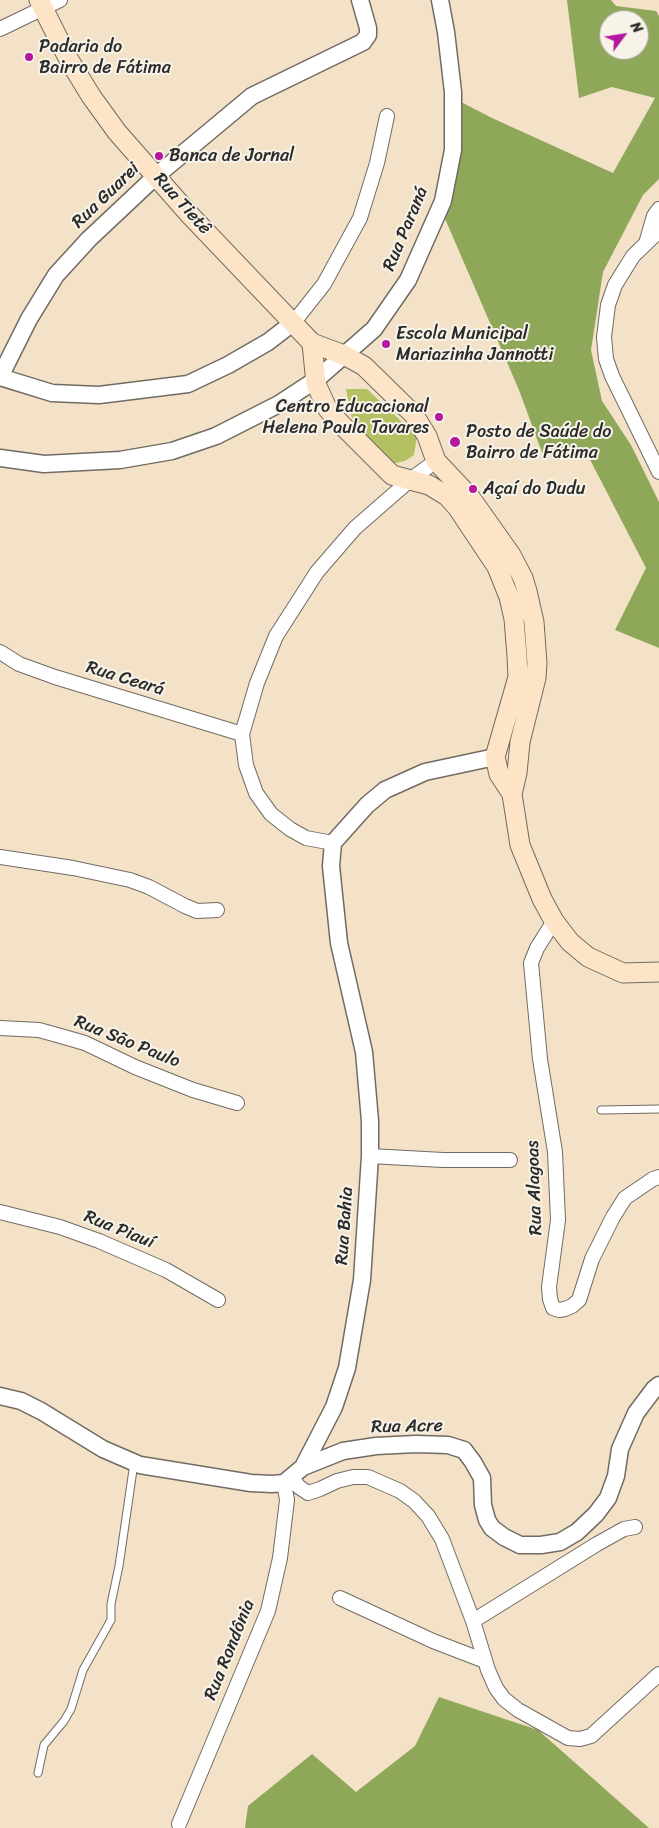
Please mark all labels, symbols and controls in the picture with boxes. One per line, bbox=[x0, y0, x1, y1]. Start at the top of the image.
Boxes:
north arrow bbox=[599, 10, 649, 60]
text: N bbox=[623, 17, 650, 38]
place label: Padaria do Bairro de Fátima bbox=[39, 36, 171, 78]
marker: Padaria do Bairro de Fátima bbox=[23, 51, 35, 63]
place label: Banca de Jornal bbox=[169, 145, 294, 167]
marker: Banca de Jornal bbox=[153, 150, 165, 162]
street label: Rua Guarei bbox=[68, 159, 144, 233]
street label: Rua Tietê bbox=[149, 169, 215, 239]
street label: Rua Paraná bbox=[379, 184, 433, 274]
place label: Escola Municipal Mariazinha Jannotti bbox=[396, 323, 553, 366]
marker: Escola Municipal Mariazinha Jannotti bbox=[380, 338, 392, 350]
place label: Centro Educacional Helena Paula Tavares bbox=[262, 396, 429, 438]
marker: Centro Educacional Helena Paula Tavares bbox=[433, 411, 445, 423]
place label: Posto de Saúde do Bairro de Fátima bbox=[466, 421, 611, 464]
marker: Posto de Saúde do Bairro de Fátima bbox=[448, 435, 462, 449]
place label: Açaí do Dudu bbox=[483, 478, 585, 500]
marker: Açaí do Dudu bbox=[467, 483, 479, 495]
street label: Rua Ceará bbox=[83, 657, 167, 701]
street label: Rua São Paulo bbox=[71, 1011, 183, 1073]
street label: Rua Alagoas bbox=[523, 1140, 547, 1236]
street label: Rua Bahia bbox=[332, 1186, 358, 1266]
street label: Rua Piauí bbox=[81, 1206, 157, 1254]
street label: Rua Acre bbox=[371, 1416, 443, 1438]
street label: Rua Rondônia bbox=[200, 1597, 260, 1703]

